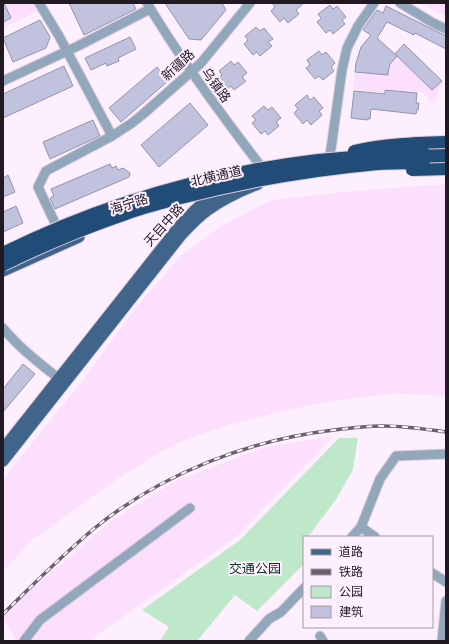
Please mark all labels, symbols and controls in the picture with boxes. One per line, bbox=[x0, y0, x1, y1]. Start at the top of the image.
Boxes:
street label: 新疆路 bbox=[158, 46, 198, 84]
street label: 乌镇路 bbox=[198, 65, 234, 105]
street label: 北横通道 bbox=[189, 163, 243, 189]
street label: 海宁路 bbox=[108, 191, 150, 217]
street label: 天目中路 bbox=[141, 201, 187, 249]
legend bbox=[303, 536, 433, 628]
text: 道路 bbox=[339, 545, 363, 559]
park label: 交通公园 bbox=[229, 561, 281, 576]
text: 铁路 bbox=[339, 565, 363, 579]
text: 公园 bbox=[339, 585, 363, 599]
text: 建筑 bbox=[339, 605, 363, 619]

